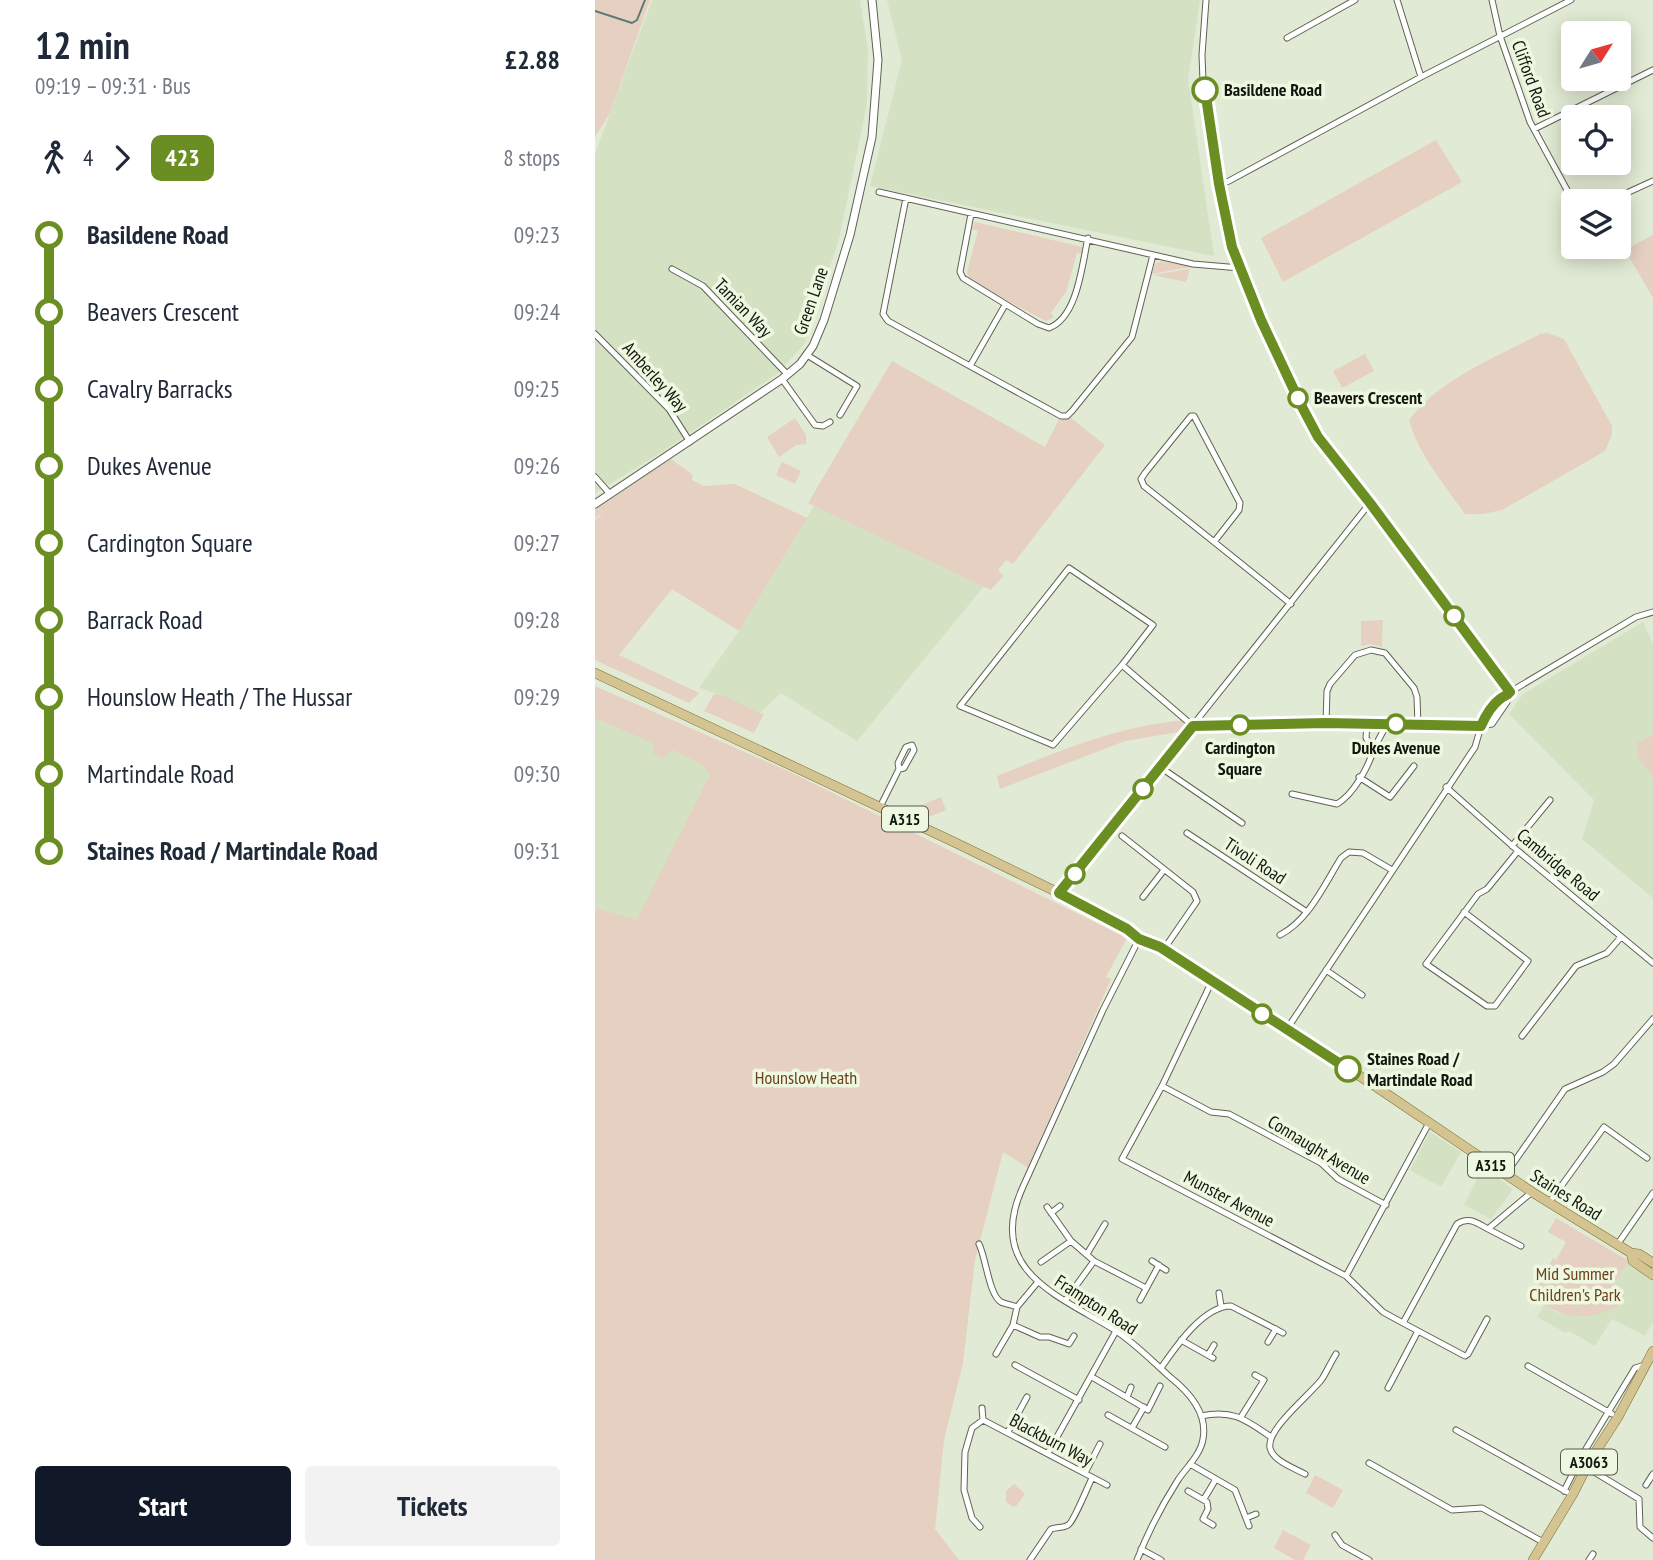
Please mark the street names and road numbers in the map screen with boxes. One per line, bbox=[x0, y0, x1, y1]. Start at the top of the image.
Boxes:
street label: Clifford Road bbox=[1507, 37, 1556, 121]
street label: Green Lane bbox=[788, 264, 833, 338]
street label: Tamian Way bbox=[710, 273, 777, 342]
street label: Amberley Way bbox=[618, 337, 693, 417]
road number: A315 bbox=[882, 806, 928, 832]
street label: Cambridge Road bbox=[1512, 823, 1604, 906]
street label: Tivoli Road bbox=[1220, 832, 1291, 889]
street label: Connaught Avenue bbox=[1264, 1110, 1375, 1189]
road number: A315 bbox=[1468, 1152, 1514, 1177]
street label: Staines Road bbox=[1526, 1164, 1606, 1225]
street label: Munster Avenue bbox=[1180, 1165, 1278, 1232]
street label: Frampton Road bbox=[1051, 1269, 1142, 1340]
street label: Blackburn Way bbox=[1006, 1408, 1097, 1471]
road number: A3063 bbox=[1561, 1450, 1617, 1474]

